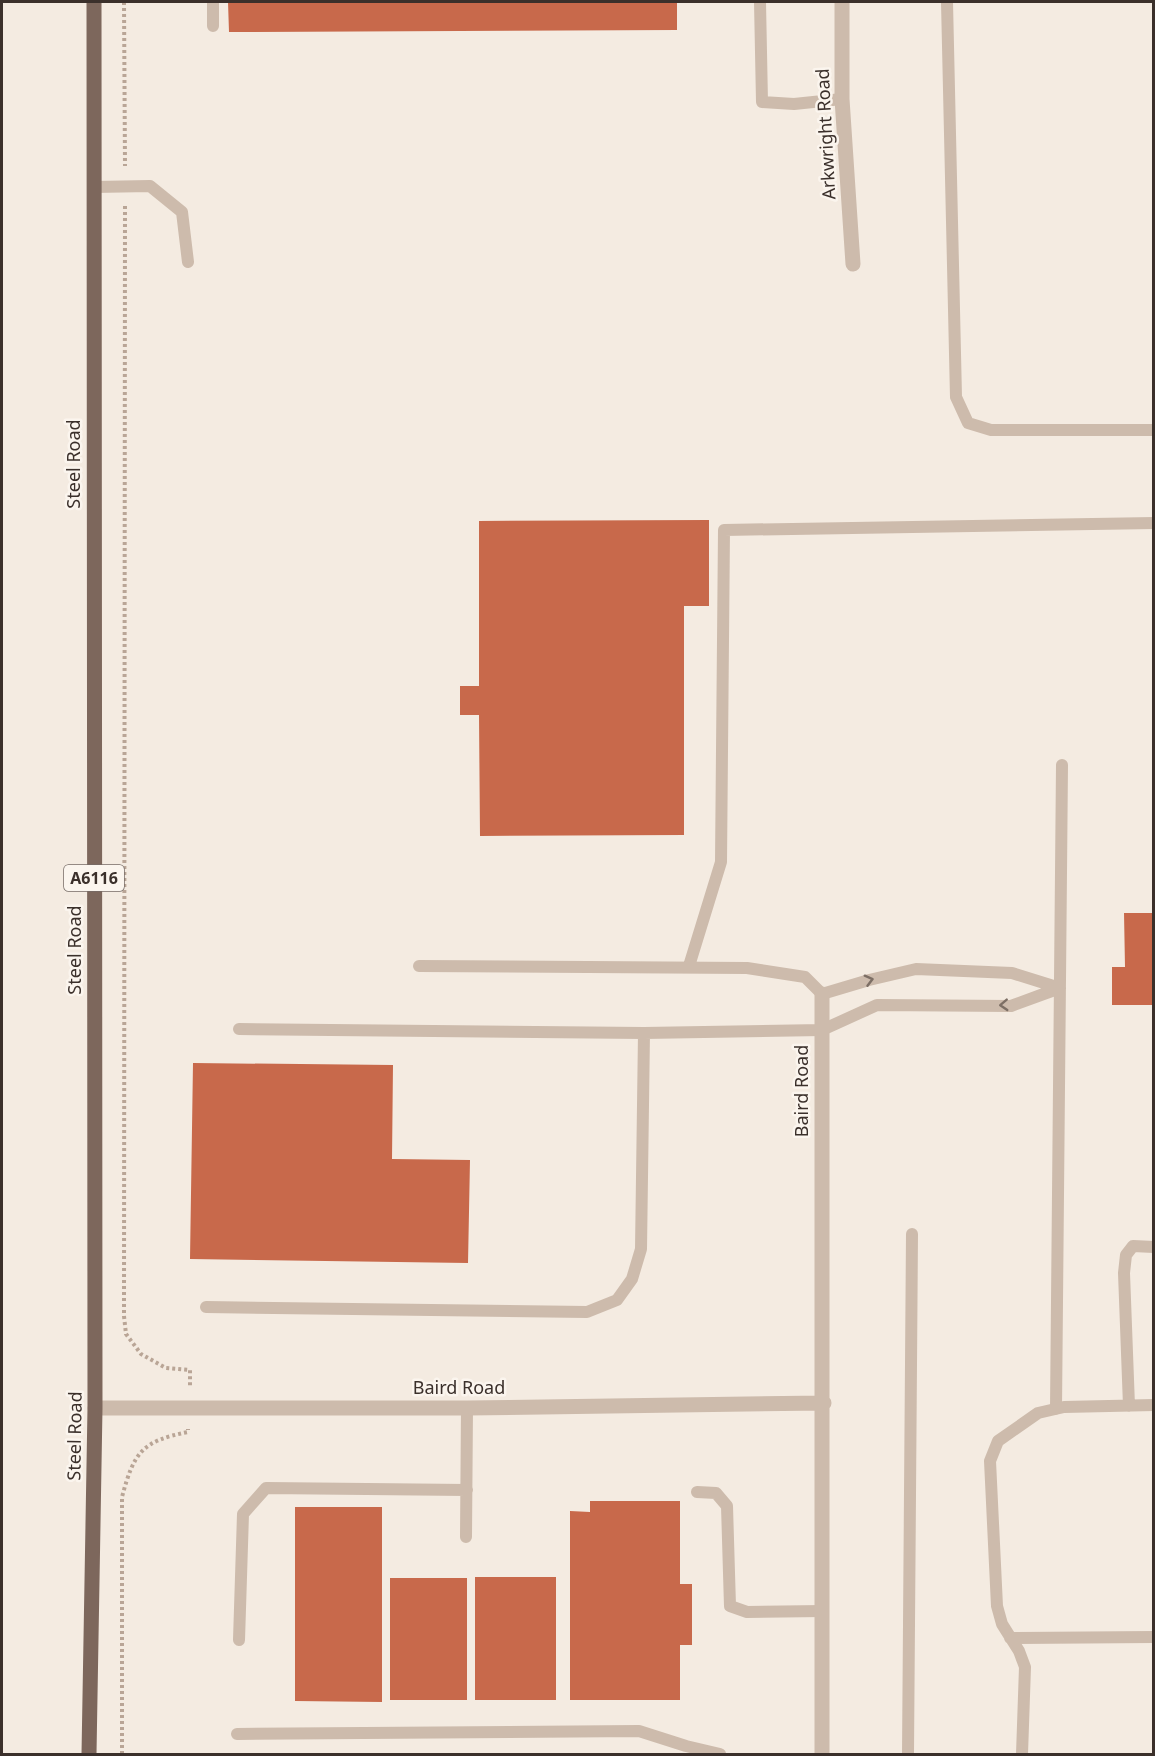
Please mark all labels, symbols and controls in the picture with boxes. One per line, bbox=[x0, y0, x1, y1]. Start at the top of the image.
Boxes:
street label: Arkwright Road bbox=[810, 68, 840, 200]
street label: Steel Road bbox=[61, 419, 85, 509]
road number: A6116 bbox=[64, 865, 124, 891]
street label: Steel Road bbox=[62, 905, 86, 995]
one-way arrow bbox=[864, 975, 874, 988]
one-way arrow bbox=[1000, 998, 1009, 1011]
street label: Baird Road bbox=[789, 1045, 813, 1137]
street label: Baird Road bbox=[413, 1375, 505, 1399]
street label: Steel Road bbox=[61, 1391, 87, 1481]

